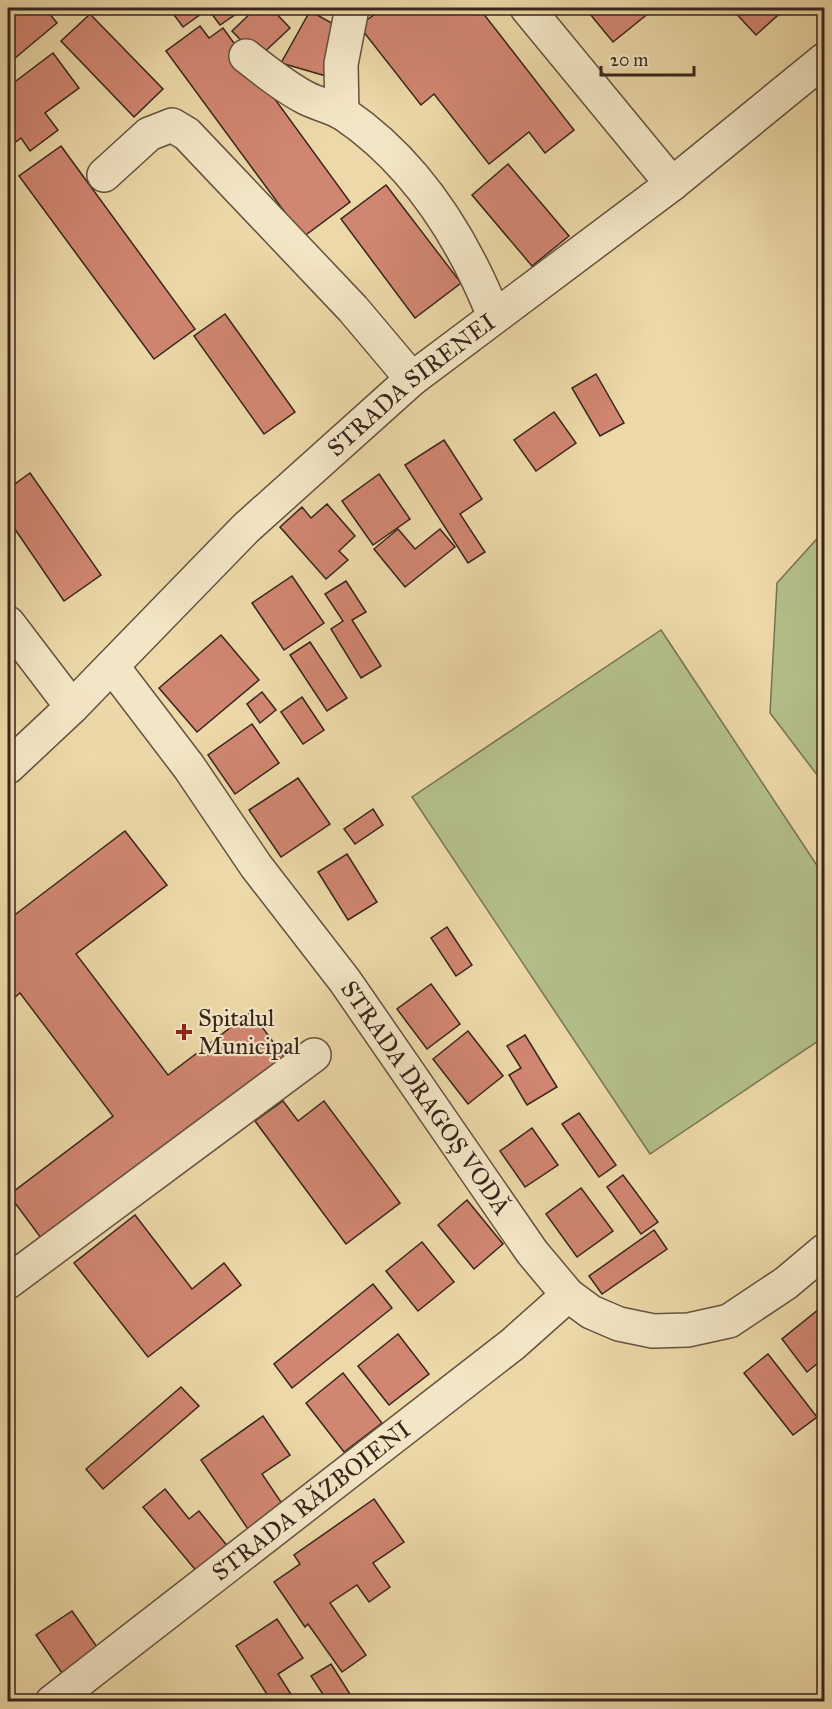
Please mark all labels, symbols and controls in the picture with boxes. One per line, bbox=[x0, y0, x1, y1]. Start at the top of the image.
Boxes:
scale bar bbox=[601, 39, 694, 77]
text: 20 m bbox=[610, 49, 648, 71]
street label: STRADA SIRENEI bbox=[321, 307, 501, 463]
street label: STRADA DRAGOȘ VODĂ bbox=[334, 975, 517, 1221]
place label: Spitalul Municipal bbox=[198, 1003, 301, 1061]
marker: Spitalul Municipal bbox=[175, 1023, 193, 1041]
street label: STRADA RĂZBOIENI bbox=[206, 1414, 416, 1587]

